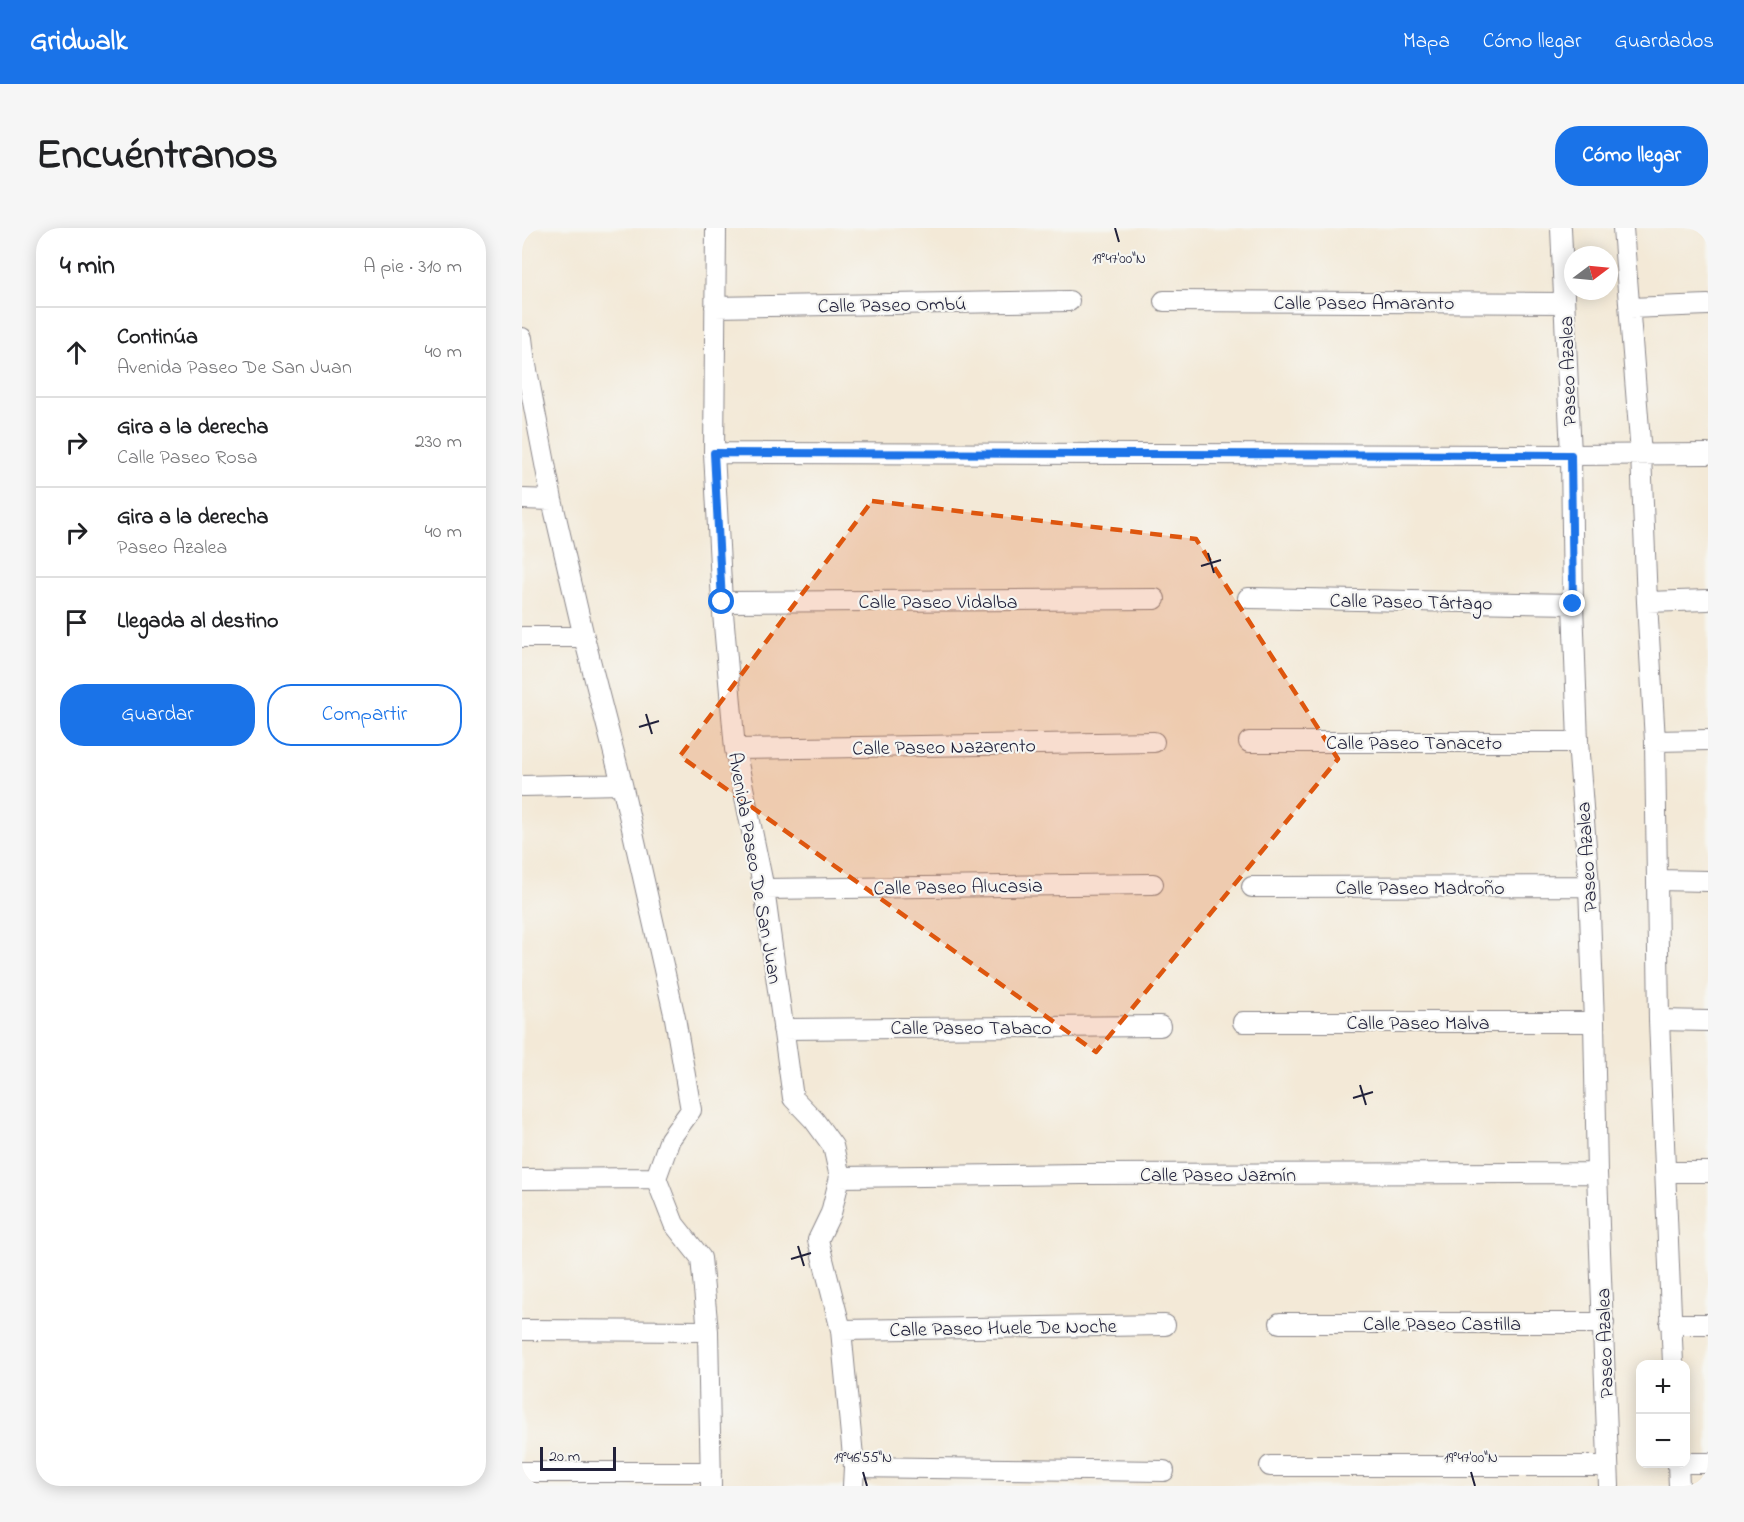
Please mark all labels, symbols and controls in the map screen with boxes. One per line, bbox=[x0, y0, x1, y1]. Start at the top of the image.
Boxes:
text: Gridwalk bbox=[30, 22, 127, 63]
text: Mapa bbox=[1403, 27, 1450, 57]
text: Cómo llegar bbox=[1483, 27, 1581, 57]
text: Guardados bbox=[1614, 27, 1714, 57]
text: Encuéntranos bbox=[36, 126, 278, 187]
button: Cómo llegar bbox=[1555, 126, 1708, 186]
north arrow bbox=[1564, 246, 1618, 300]
text: 4 min bbox=[60, 248, 115, 286]
text: 19°47'00"N bbox=[1092, 248, 1146, 270]
text: A pie · 310 m bbox=[363, 253, 462, 282]
street label: Calle Paseo Amaranto bbox=[1274, 290, 1454, 319]
street label: Calle Paseo Ombú bbox=[817, 291, 967, 322]
street label: Paseo Azalea bbox=[1553, 315, 1586, 427]
text: Continúa bbox=[117, 322, 198, 354]
icon: ahead bbox=[60, 336, 93, 369]
text: 40 m bbox=[425, 338, 462, 367]
text: Avenida Paseo De San Juan bbox=[117, 354, 352, 383]
text: Gira a la derecha bbox=[117, 412, 268, 444]
icon: right bbox=[60, 426, 93, 459]
text: 230 m bbox=[415, 428, 462, 457]
text: Calle Paseo Rosa bbox=[117, 444, 258, 473]
text: Gira a la derecha bbox=[117, 502, 268, 534]
icon: right bbox=[60, 516, 93, 549]
text: 40 m bbox=[425, 518, 462, 547]
text: Paseo Azalea bbox=[117, 534, 227, 563]
route start bbox=[708, 588, 734, 614]
street label: Calle Paseo Tártago bbox=[1329, 588, 1493, 620]
street label: Calle Paseo Vidalba bbox=[859, 589, 1017, 618]
route end bbox=[1559, 590, 1585, 616]
icon: arrive bbox=[60, 606, 93, 639]
text: Llegada al destino bbox=[117, 606, 278, 638]
button: Guardar bbox=[60, 684, 255, 746]
button: Compartir bbox=[267, 684, 462, 746]
street label: Calle Paseo Tanaceto bbox=[1326, 730, 1502, 759]
street label: Calle Paseo Nazarento bbox=[852, 732, 1036, 765]
street label: Avenida Paseo De San Juan bbox=[719, 750, 788, 987]
street label: Paseo Azalea bbox=[1570, 801, 1607, 913]
street label: Calle Paseo Alucasia bbox=[873, 873, 1043, 904]
street label: Calle Paseo Madroño bbox=[1335, 875, 1505, 904]
street label: Calle Paseo Malva bbox=[1347, 1010, 1490, 1039]
street label: Calle Paseo Tabaco bbox=[890, 1015, 1052, 1044]
street label: Calle Paseo Jazmín bbox=[1140, 1162, 1296, 1191]
street label: Paseo Azalea bbox=[1590, 1287, 1623, 1399]
street label: Calle Paseo Castilla bbox=[1363, 1311, 1521, 1340]
street label: Calle Paseo Huele De Noche bbox=[889, 1313, 1117, 1346]
map controls bbox=[1636, 1360, 1690, 1468]
button: + bbox=[1636, 1360, 1690, 1414]
button: − bbox=[1636, 1414, 1690, 1468]
scale bar bbox=[540, 1444, 616, 1472]
text: 20 m bbox=[549, 1445, 580, 1469]
text: 19°46'55"N bbox=[834, 1447, 892, 1469]
text: 19°47'00"N bbox=[1444, 1447, 1498, 1469]

